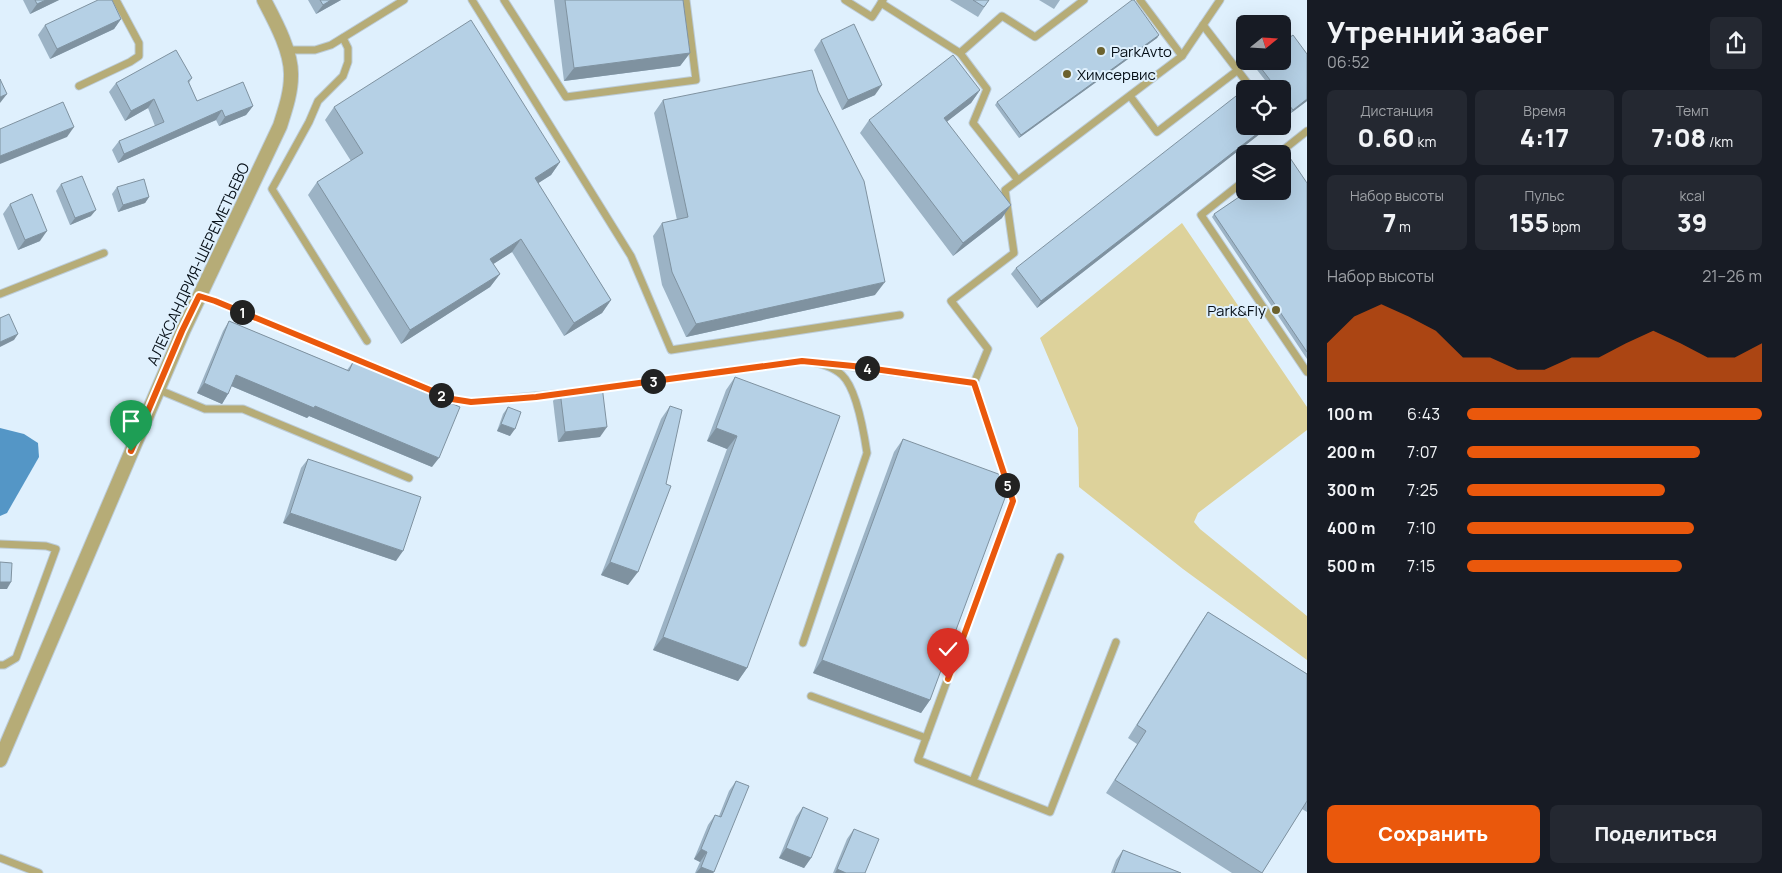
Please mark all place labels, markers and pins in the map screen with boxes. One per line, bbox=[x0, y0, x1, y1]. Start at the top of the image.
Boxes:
place label: ParkAvto bbox=[1111, 41, 1172, 62]
marker: ParkAvto bbox=[1095, 45, 1107, 57]
place label: Химсервис bbox=[1077, 64, 1156, 85]
marker: Химсервис bbox=[1061, 68, 1073, 80]
pin: 1 bbox=[230, 300, 254, 324]
place label: Park&Fly bbox=[1207, 300, 1266, 321]
marker: Park&Fly bbox=[1270, 304, 1282, 316]
pin: 4 bbox=[854, 356, 880, 380]
pin: 3 bbox=[640, 368, 666, 394]
pin: 2 bbox=[428, 382, 454, 408]
pin bbox=[110, 400, 152, 451]
pin: 5 bbox=[994, 472, 1020, 498]
pin bbox=[927, 628, 969, 679]

